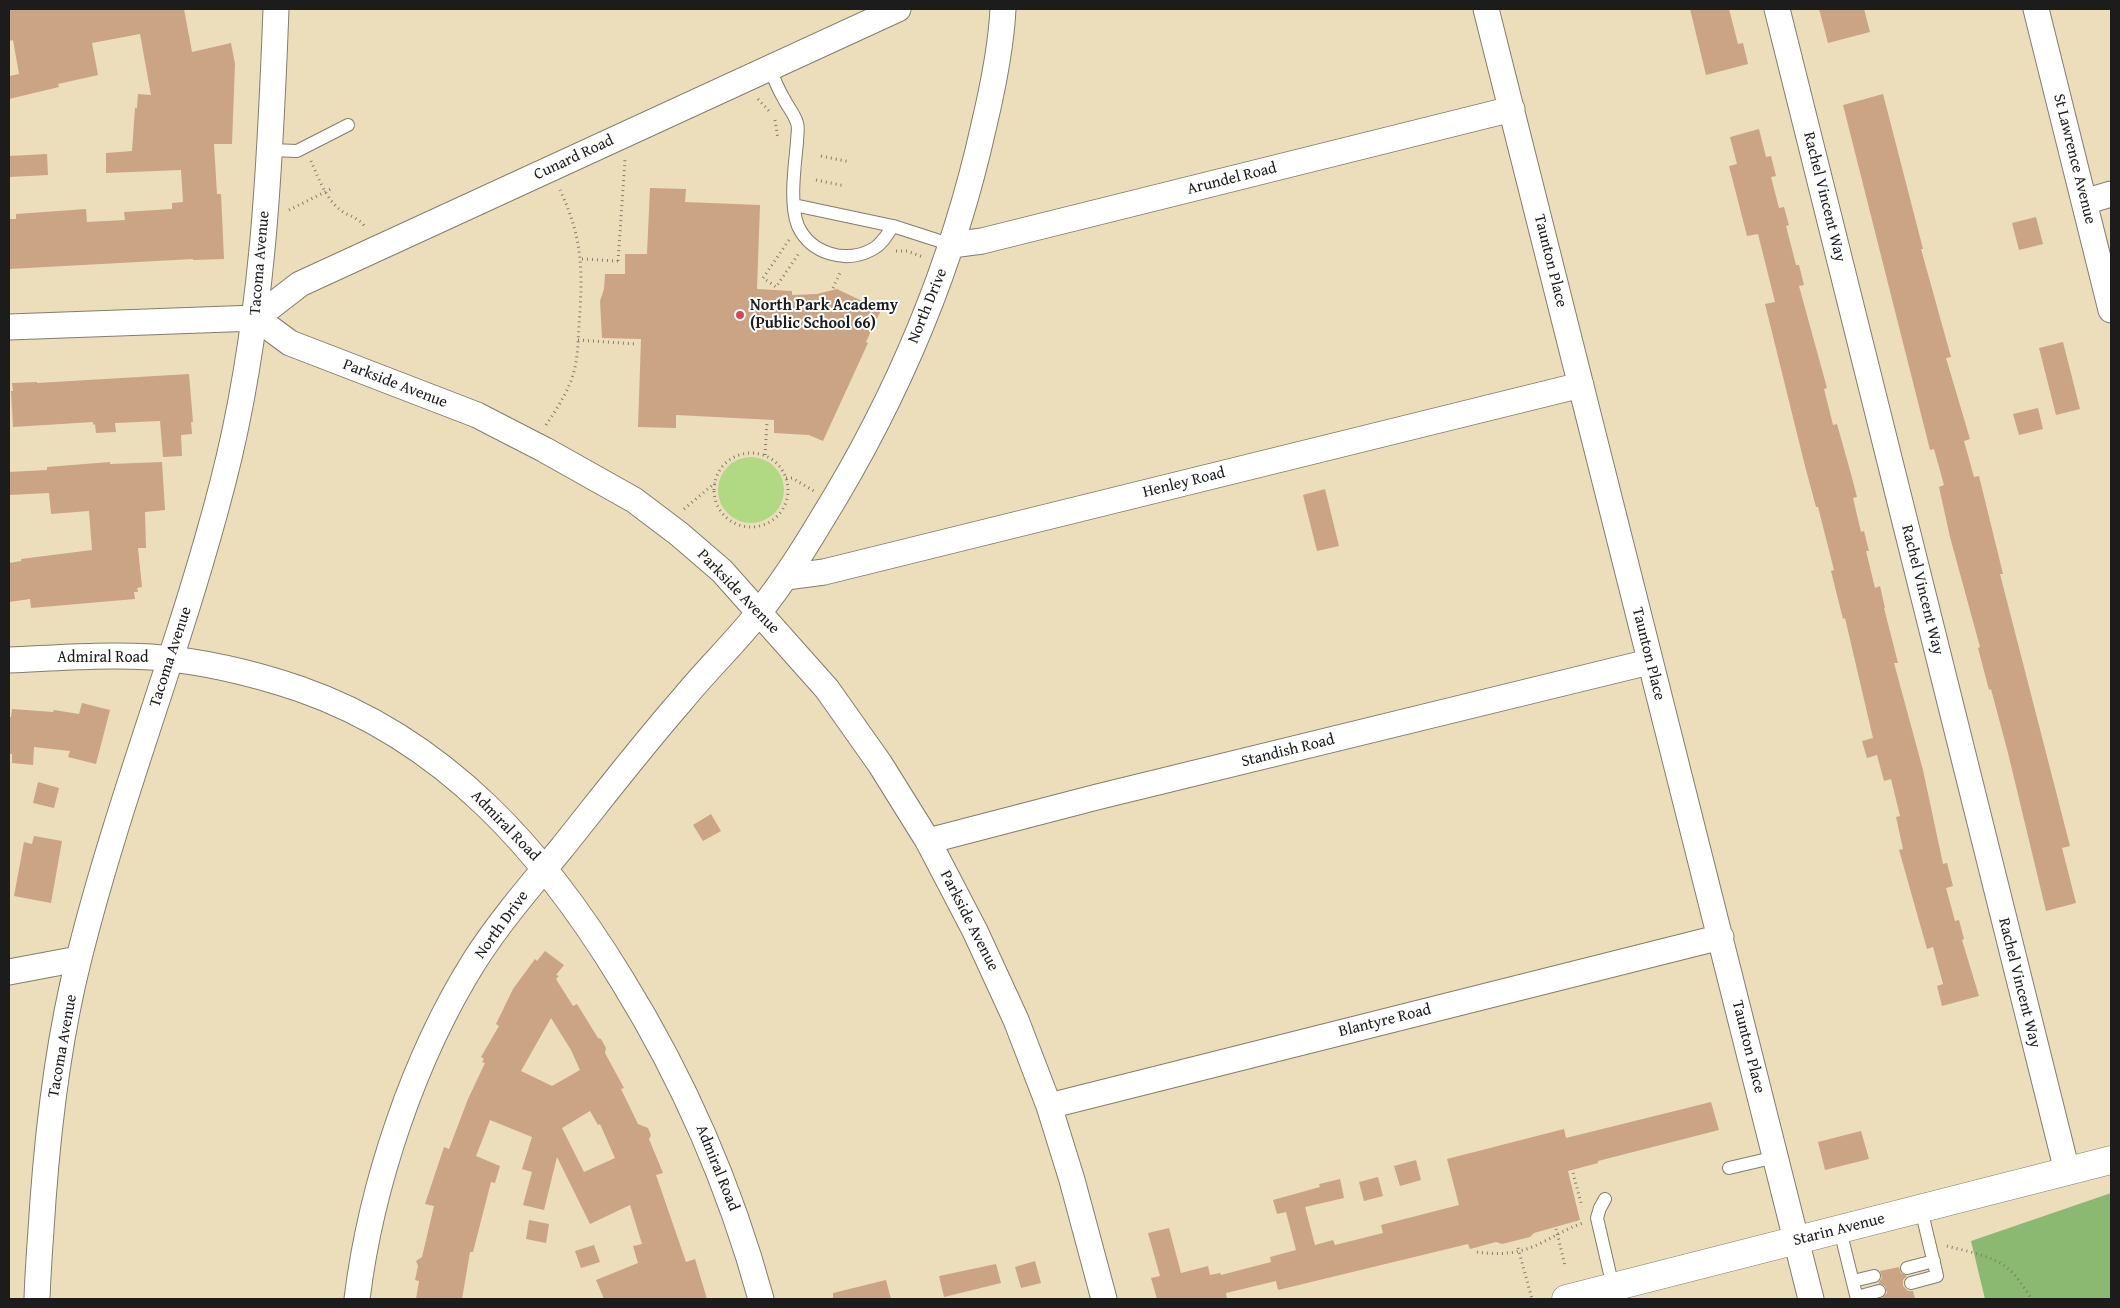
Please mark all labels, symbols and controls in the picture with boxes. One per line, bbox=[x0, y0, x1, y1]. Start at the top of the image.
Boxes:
street label: St Lawrence Avenue bbox=[2049, 92, 2099, 226]
street label: Rachel Vincent Way bbox=[1799, 130, 1849, 264]
street label: Cunard Road bbox=[531, 131, 617, 185]
street label: Arundel Road bbox=[1185, 159, 1279, 199]
street label: Tacoma Avenue bbox=[246, 210, 274, 316]
street label: Taunton Place bbox=[1529, 213, 1571, 309]
street label: North Drive bbox=[904, 266, 952, 346]
place label: North Park Academy (Public School 66) bbox=[750, 296, 898, 334]
marker: North Park Academy (Public School 66) bbox=[734, 309, 746, 321]
street label: Parkside Avenue bbox=[340, 355, 450, 413]
street label: Henley Road bbox=[1141, 464, 1227, 502]
street label: Rachel Vincent Way bbox=[1897, 523, 1947, 657]
street label: Parkside Avenue bbox=[693, 546, 783, 638]
street label: Tacoma Avenue bbox=[146, 604, 196, 710]
street label: Taunton Place bbox=[1627, 606, 1669, 702]
street label: Admiral Road bbox=[57, 648, 149, 668]
street label: Standish Road bbox=[1239, 730, 1337, 772]
street label: Admiral Road bbox=[466, 786, 544, 866]
street label: Parkside Avenue bbox=[935, 867, 1003, 975]
street label: North Drive bbox=[471, 887, 533, 963]
street label: Rachel Vincent Way bbox=[1994, 916, 2044, 1050]
street label: Tacoma Avenue bbox=[44, 993, 82, 1099]
street label: Taunton Place bbox=[1727, 999, 1769, 1095]
street label: Blantyre Road bbox=[1337, 1000, 1433, 1042]
street label: Admiral Road bbox=[691, 1122, 743, 1214]
street label: Starin Avenue bbox=[1791, 1209, 1887, 1251]

